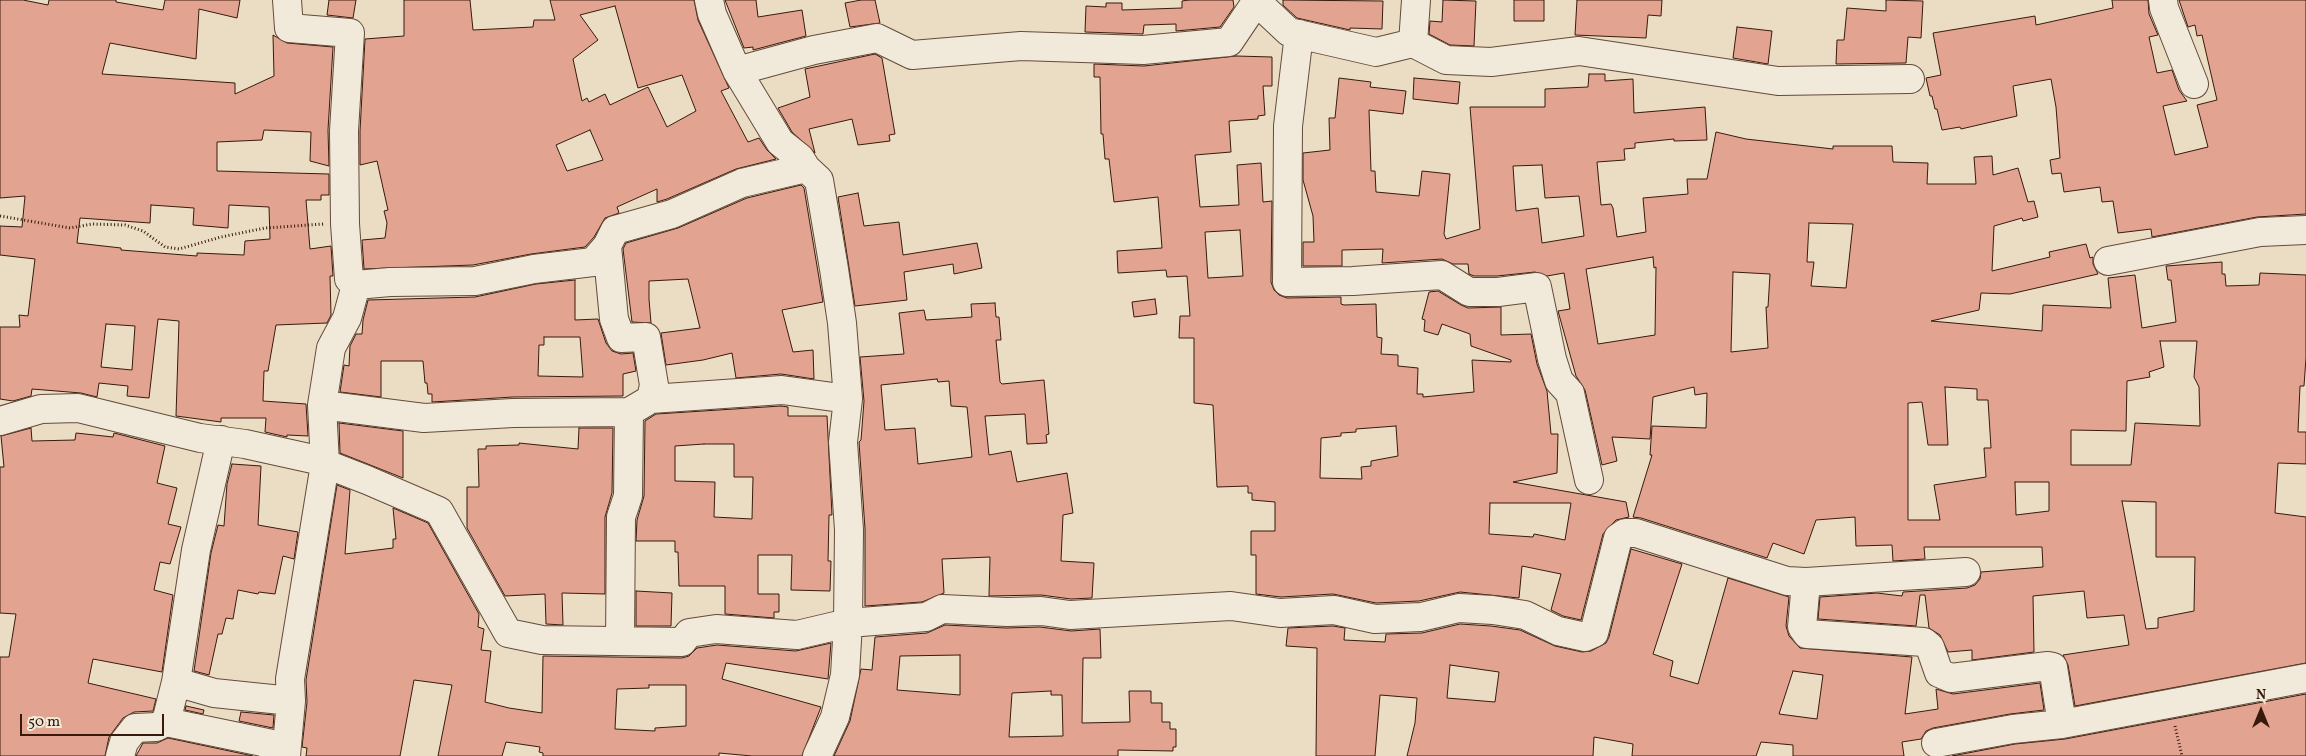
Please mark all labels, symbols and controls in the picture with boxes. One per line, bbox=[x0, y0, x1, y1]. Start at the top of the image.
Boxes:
north arrow bbox=[2236, 686, 2286, 736]
text: N bbox=[2256, 686, 2266, 705]
scale bar bbox=[22, 704, 166, 736]
text: 50 m bbox=[28, 712, 60, 733]

